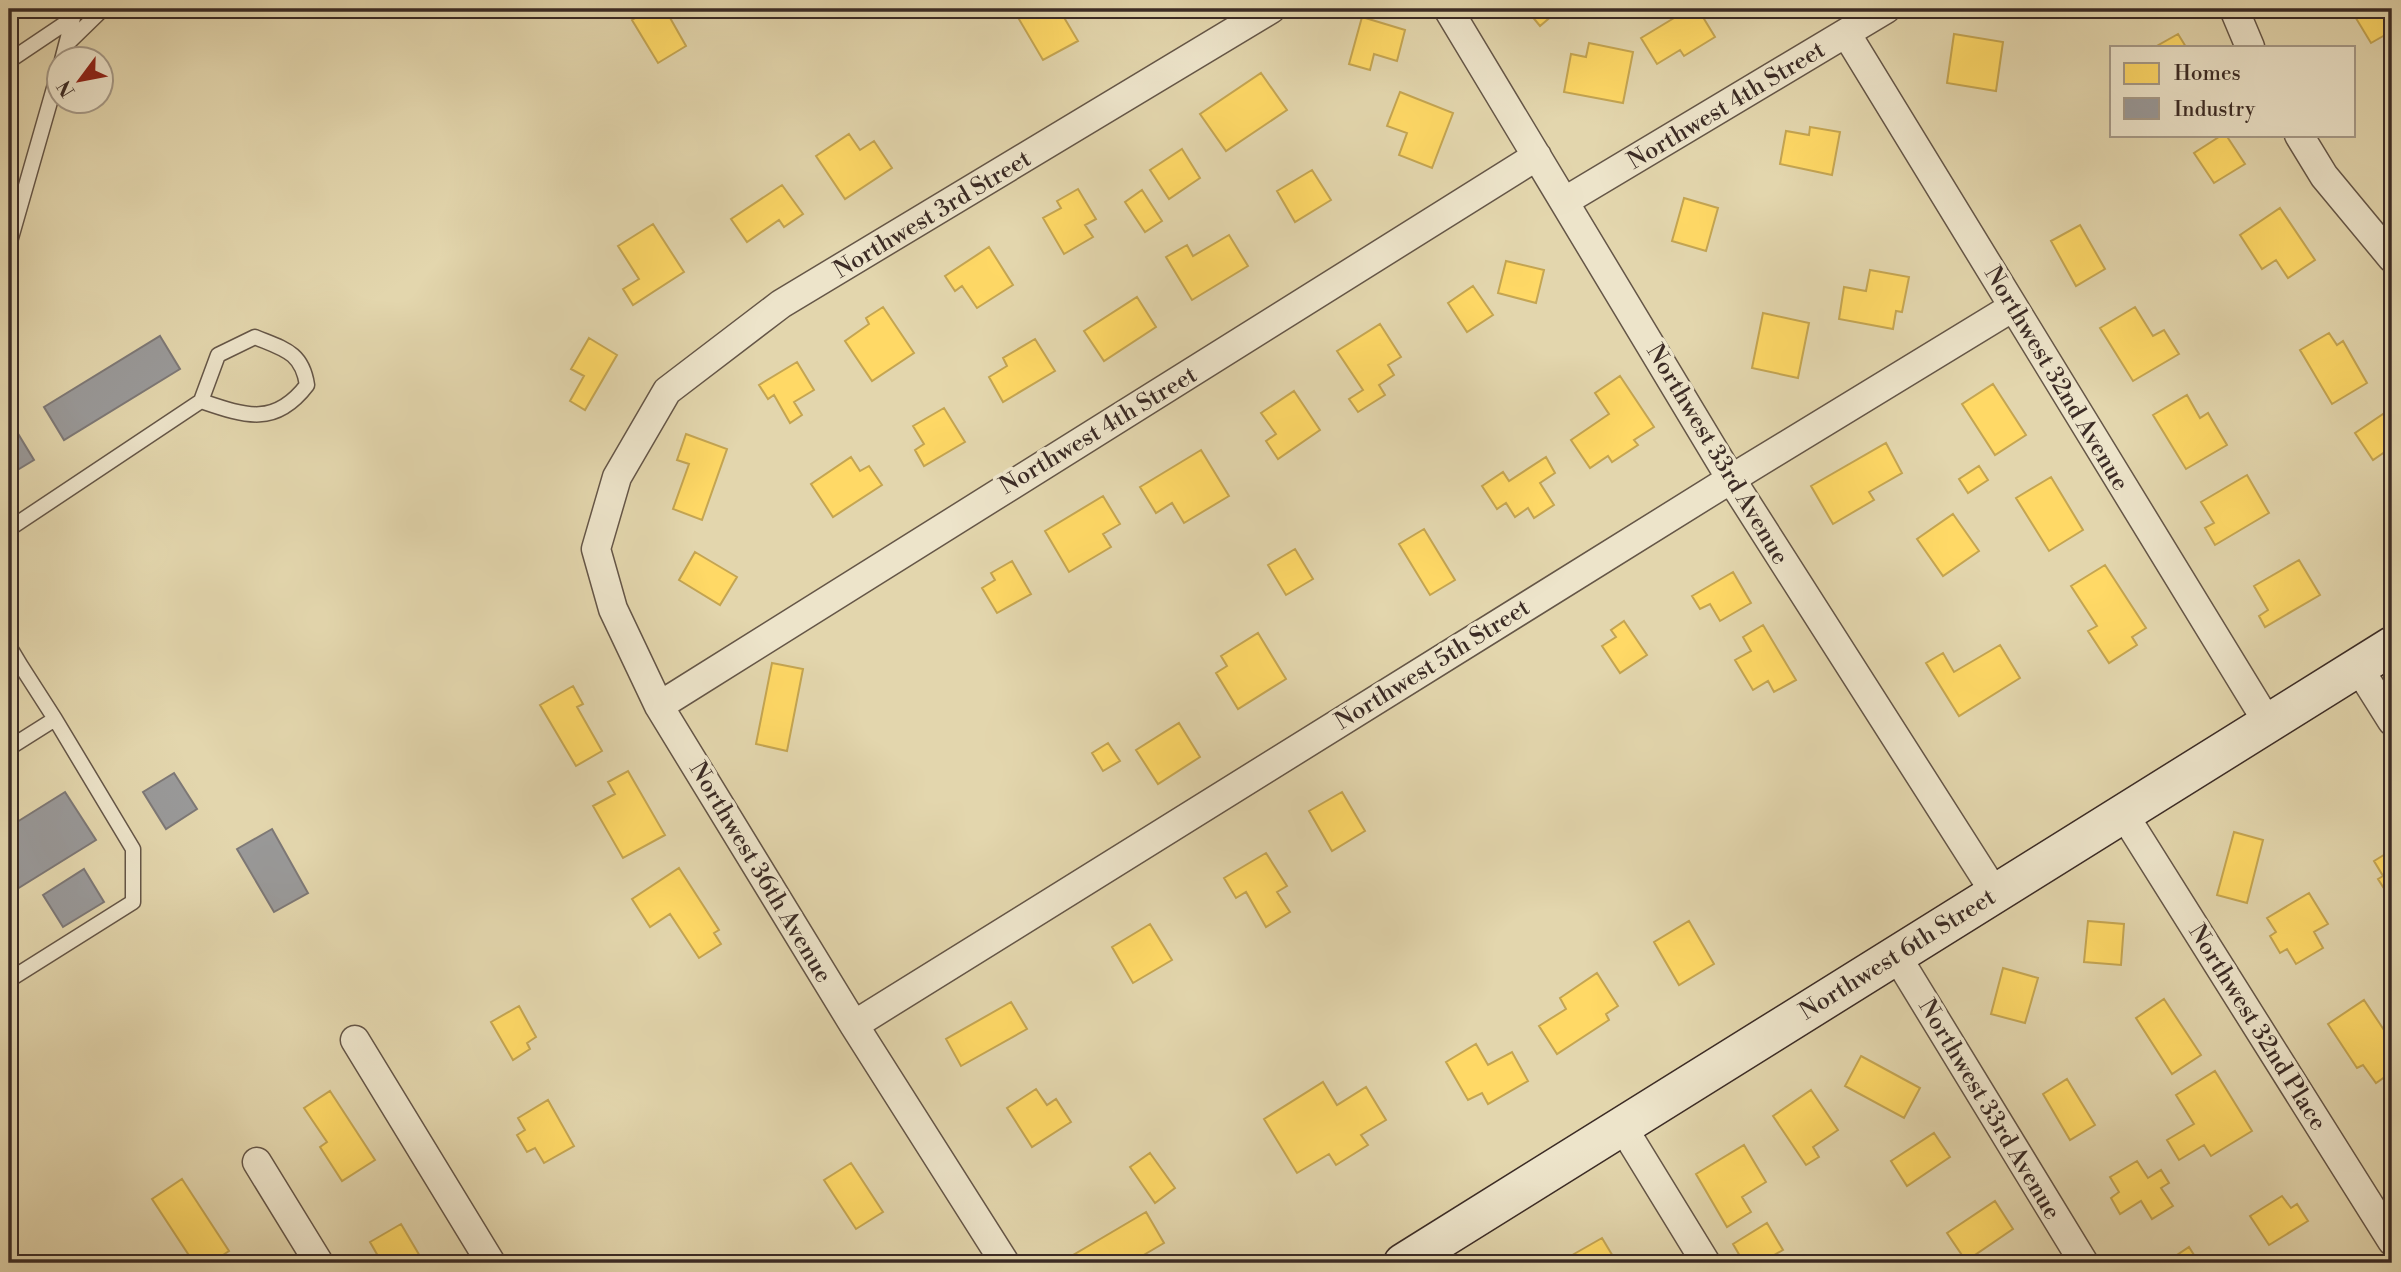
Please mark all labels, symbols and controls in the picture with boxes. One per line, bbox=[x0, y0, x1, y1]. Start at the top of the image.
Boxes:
street label: Northwest 4th Street bbox=[1622, 35, 1831, 177]
north arrow bbox=[46, 46, 116, 116]
legend bbox=[2110, 46, 2356, 136]
text: Homes bbox=[2174, 61, 2241, 87]
text: N bbox=[52, 76, 81, 101]
text: Industry bbox=[2174, 97, 2256, 123]
street label: Northwest 3rd Street bbox=[828, 144, 1037, 286]
street label: Northwest 32nd Avenue bbox=[1977, 261, 2135, 496]
street label: Northwest 33rd Avenue bbox=[1639, 339, 1795, 570]
street label: Northwest 4th Street bbox=[994, 360, 1203, 502]
street label: Northwest 5th Street bbox=[1330, 592, 1536, 737]
street label: Northwest 36th Avenue bbox=[682, 757, 838, 989]
street label: Northwest 6th Street bbox=[1794, 882, 2002, 1027]
street label: Northwest 32nd Place bbox=[2182, 919, 2333, 1136]
street label: Northwest 33rd Avenue bbox=[1911, 994, 2067, 1225]

